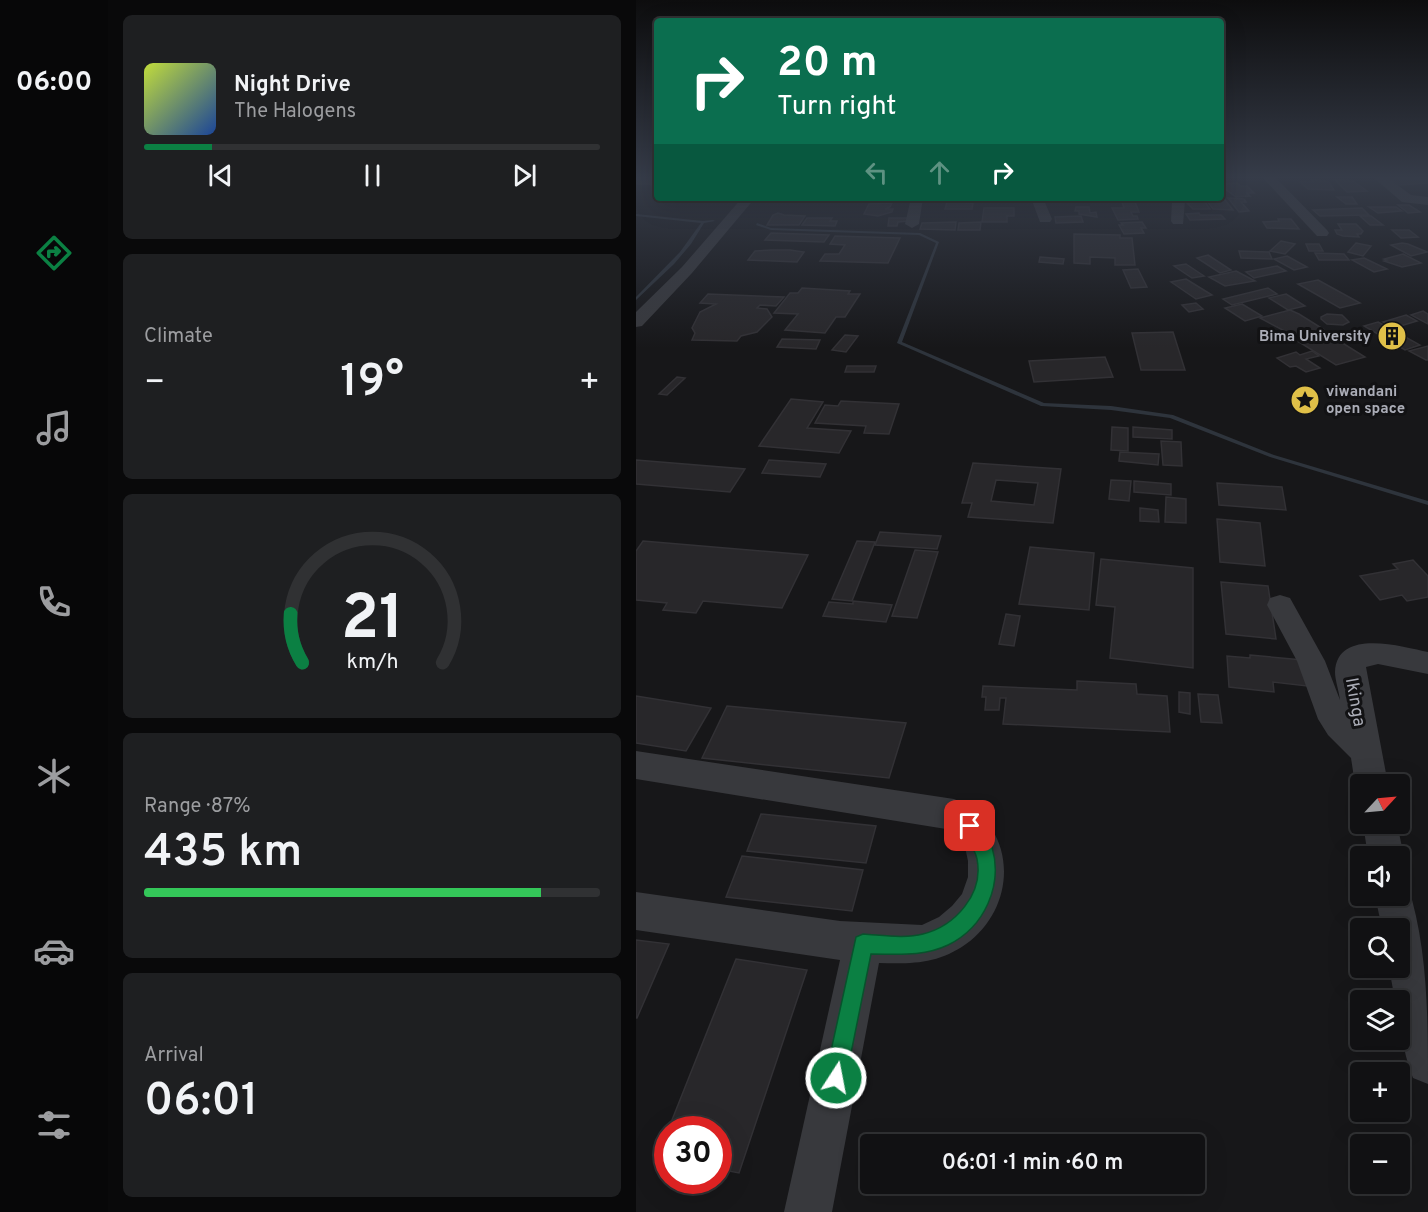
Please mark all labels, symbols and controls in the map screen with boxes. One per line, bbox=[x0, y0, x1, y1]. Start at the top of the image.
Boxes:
text: 20 m bbox=[777, 38, 878, 91]
icon: right bbox=[678, 42, 756, 120]
text: 06:00 bbox=[16, 66, 92, 100]
text: Night Drive bbox=[234, 72, 351, 99]
text: Turn right bbox=[777, 90, 896, 124]
text: The Halogens bbox=[234, 99, 356, 125]
icon: left bbox=[860, 156, 893, 189]
icon: ahead bbox=[923, 156, 956, 189]
icon: right bbox=[986, 156, 1019, 189]
icon: previous bbox=[204, 159, 237, 192]
icon: pause bbox=[356, 159, 389, 192]
icon: next bbox=[508, 159, 541, 192]
icon: directions bbox=[33, 232, 75, 274]
building icon: Bima University bbox=[1376, 320, 1408, 352]
text: Climate bbox=[144, 324, 213, 350]
place label: Bima University bbox=[1259, 328, 1371, 347]
text: 19° bbox=[340, 355, 404, 412]
text: − bbox=[144, 363, 165, 405]
text: + bbox=[579, 363, 600, 405]
place label: viwandani open space bbox=[1326, 383, 1405, 419]
place icon: viwandani open space bbox=[1289, 384, 1321, 416]
icon: music bbox=[33, 407, 75, 449]
icon: phone bbox=[33, 581, 75, 623]
text: 21 bbox=[340, 582, 404, 661]
text: km/h bbox=[346, 649, 398, 676]
street label: Ikinga bbox=[1339, 676, 1370, 729]
icon: climate bbox=[33, 755, 75, 797]
north arrow bbox=[1350, 774, 1410, 834]
map controls bbox=[1350, 774, 1410, 1194]
text: Range · 87% bbox=[144, 794, 251, 820]
pin bbox=[944, 800, 995, 851]
icon: arrive bbox=[953, 809, 986, 842]
text: 435 km bbox=[144, 825, 302, 882]
button: sound bbox=[1350, 846, 1410, 906]
button: search bbox=[1350, 918, 1410, 978]
icon: car bbox=[33, 930, 75, 972]
button: layers bbox=[1350, 990, 1410, 1050]
text: Arrival bbox=[144, 1043, 204, 1069]
position arrow bbox=[804, 1046, 868, 1110]
button: + bbox=[1350, 1062, 1410, 1122]
text: 06:01 bbox=[144, 1074, 258, 1131]
icon: filters bbox=[33, 1104, 75, 1146]
speed limit sign: 30 bbox=[654, 1116, 732, 1194]
button: − bbox=[1350, 1134, 1410, 1194]
text: 06:01 · 1 min · 60 m bbox=[942, 1150, 1123, 1177]

